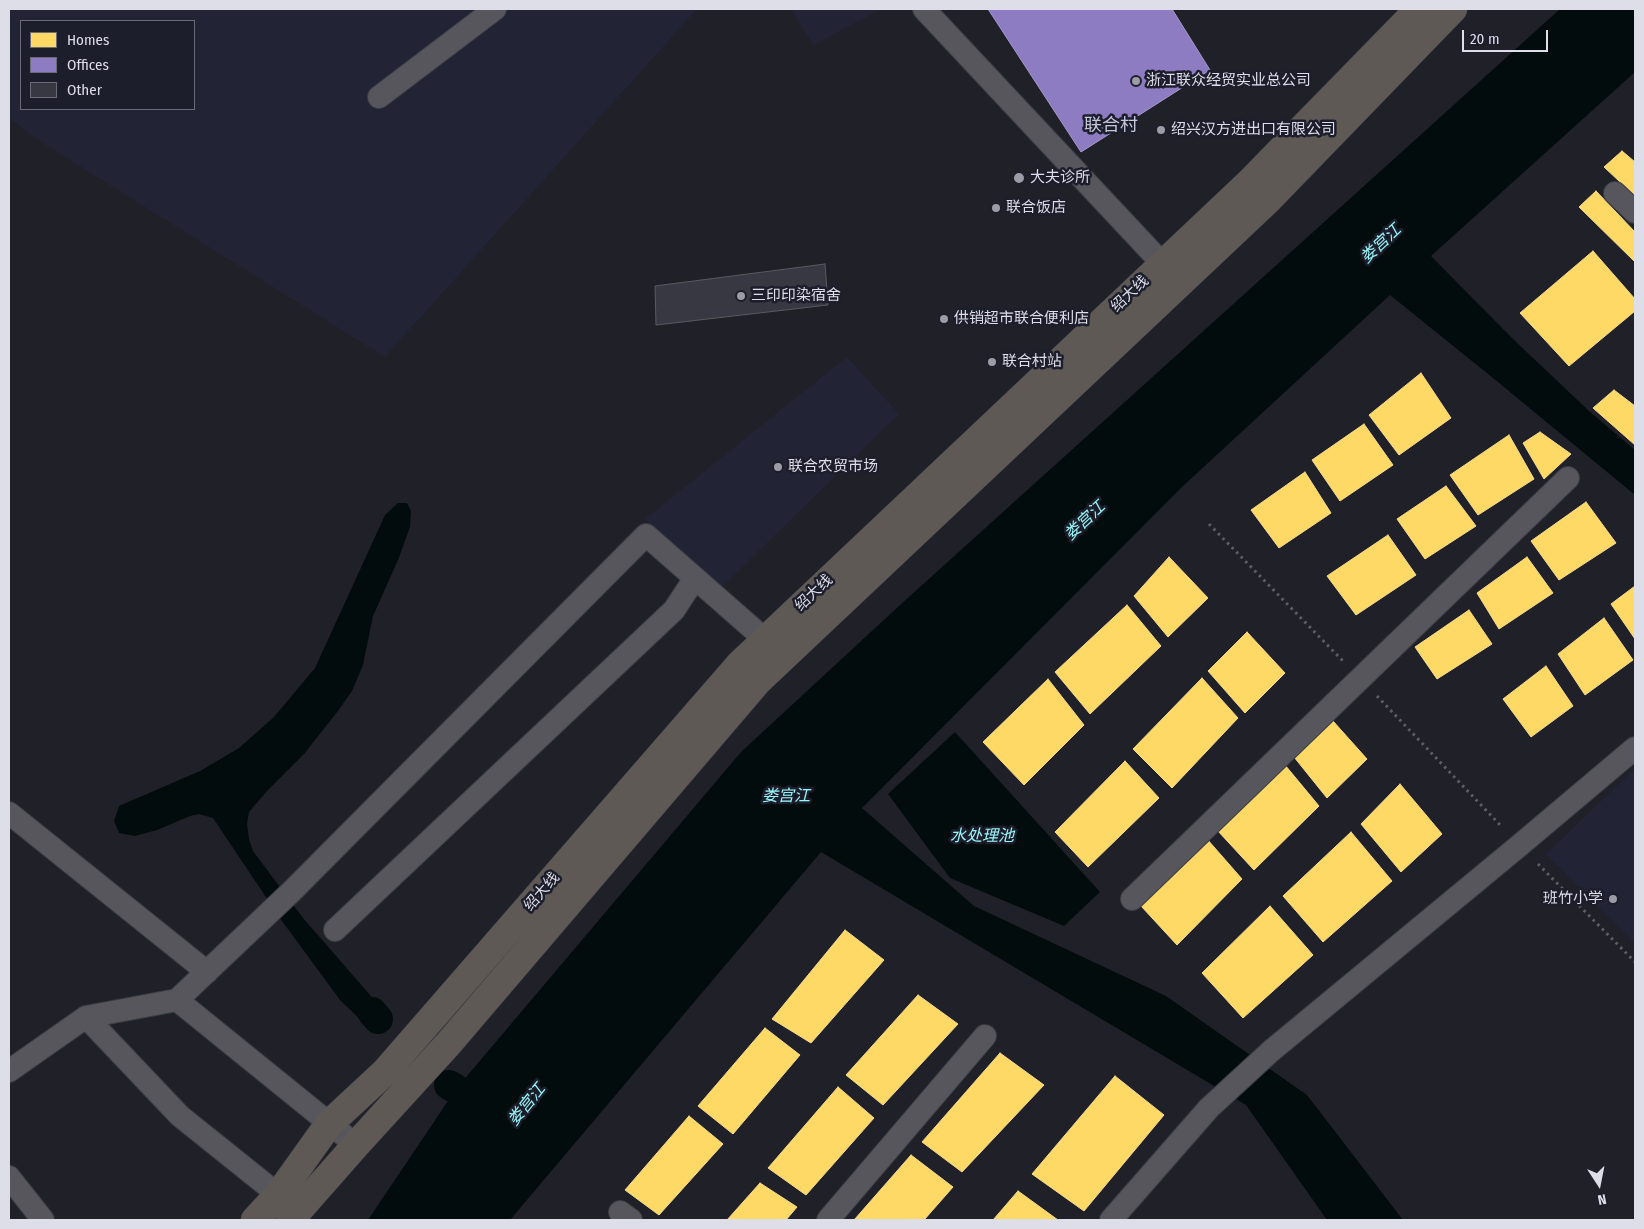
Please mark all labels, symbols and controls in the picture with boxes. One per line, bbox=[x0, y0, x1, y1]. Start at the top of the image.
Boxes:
legend bbox=[20, 20, 195, 110]
scale bar bbox=[1464, 20, 1550, 52]
text: 20 m bbox=[1470, 30, 1500, 48]
text: Homes bbox=[67, 31, 109, 49]
text: Offices bbox=[67, 56, 109, 74]
place label: 浙江联众经贸实业总公司 bbox=[1146, 72, 1311, 90]
marker: 浙江联众经贸实业总公司 bbox=[1130, 75, 1142, 87]
text: Other bbox=[67, 81, 102, 99]
district label: 联合村 bbox=[1084, 115, 1138, 137]
place label: 绍兴汉方进出口有限公司 bbox=[1171, 121, 1336, 139]
marker: 绍兴汉方进出口有限公司 bbox=[1155, 124, 1167, 136]
place label: 大夫诊所 bbox=[1030, 169, 1090, 187]
marker: 大夫诊所 bbox=[1012, 171, 1026, 185]
place label: 联合饭店 bbox=[1006, 199, 1066, 217]
marker: 联合饭店 bbox=[990, 202, 1002, 214]
water label: 娄宫江 bbox=[1357, 221, 1405, 267]
street label: 绍大线 bbox=[1107, 272, 1153, 316]
place label: 三印印染宿舍 bbox=[751, 287, 841, 305]
marker: 三印印染宿舍 bbox=[735, 290, 747, 302]
place label: 供销超市联合便利店 bbox=[954, 310, 1089, 328]
marker: 供销超市联合便利店 bbox=[938, 313, 950, 325]
place label: 联合村站 bbox=[1002, 353, 1062, 371]
marker: 联合村站 bbox=[986, 356, 998, 368]
place label: 联合农贸市场 bbox=[788, 458, 878, 476]
marker: 联合农贸市场 bbox=[772, 461, 784, 473]
water label: 娄宫江 bbox=[1061, 498, 1109, 544]
street label: 绍大线 bbox=[791, 571, 837, 615]
water label: 娄宫江 bbox=[762, 787, 810, 807]
water label: 水处理池 bbox=[950, 827, 1014, 847]
street label: 绍大线 bbox=[520, 869, 564, 915]
place label: 班竹小学 bbox=[1543, 890, 1603, 908]
marker: 班竹小学 bbox=[1607, 893, 1619, 905]
water label: 娄宫江 bbox=[504, 1080, 550, 1130]
north arrow bbox=[1574, 1159, 1624, 1209]
text: N bbox=[1596, 1190, 1608, 1208]

